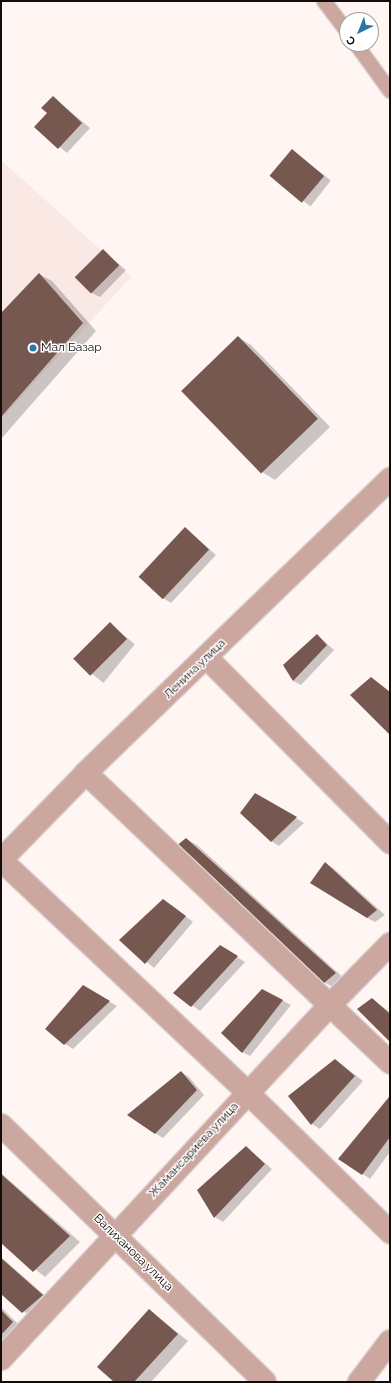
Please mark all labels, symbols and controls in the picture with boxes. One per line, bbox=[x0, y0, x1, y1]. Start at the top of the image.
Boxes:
north arrow bbox=[339, 12, 379, 52]
text: С bbox=[344, 33, 358, 48]
place label: Мал Базар bbox=[41, 341, 102, 355]
marker: Мал Базар bbox=[28, 343, 38, 353]
street label: Ленина улица bbox=[161, 636, 229, 702]
street label: Жамансариева улица bbox=[146, 1099, 242, 1201]
street label: Валиханова улица bbox=[90, 1211, 176, 1295]

